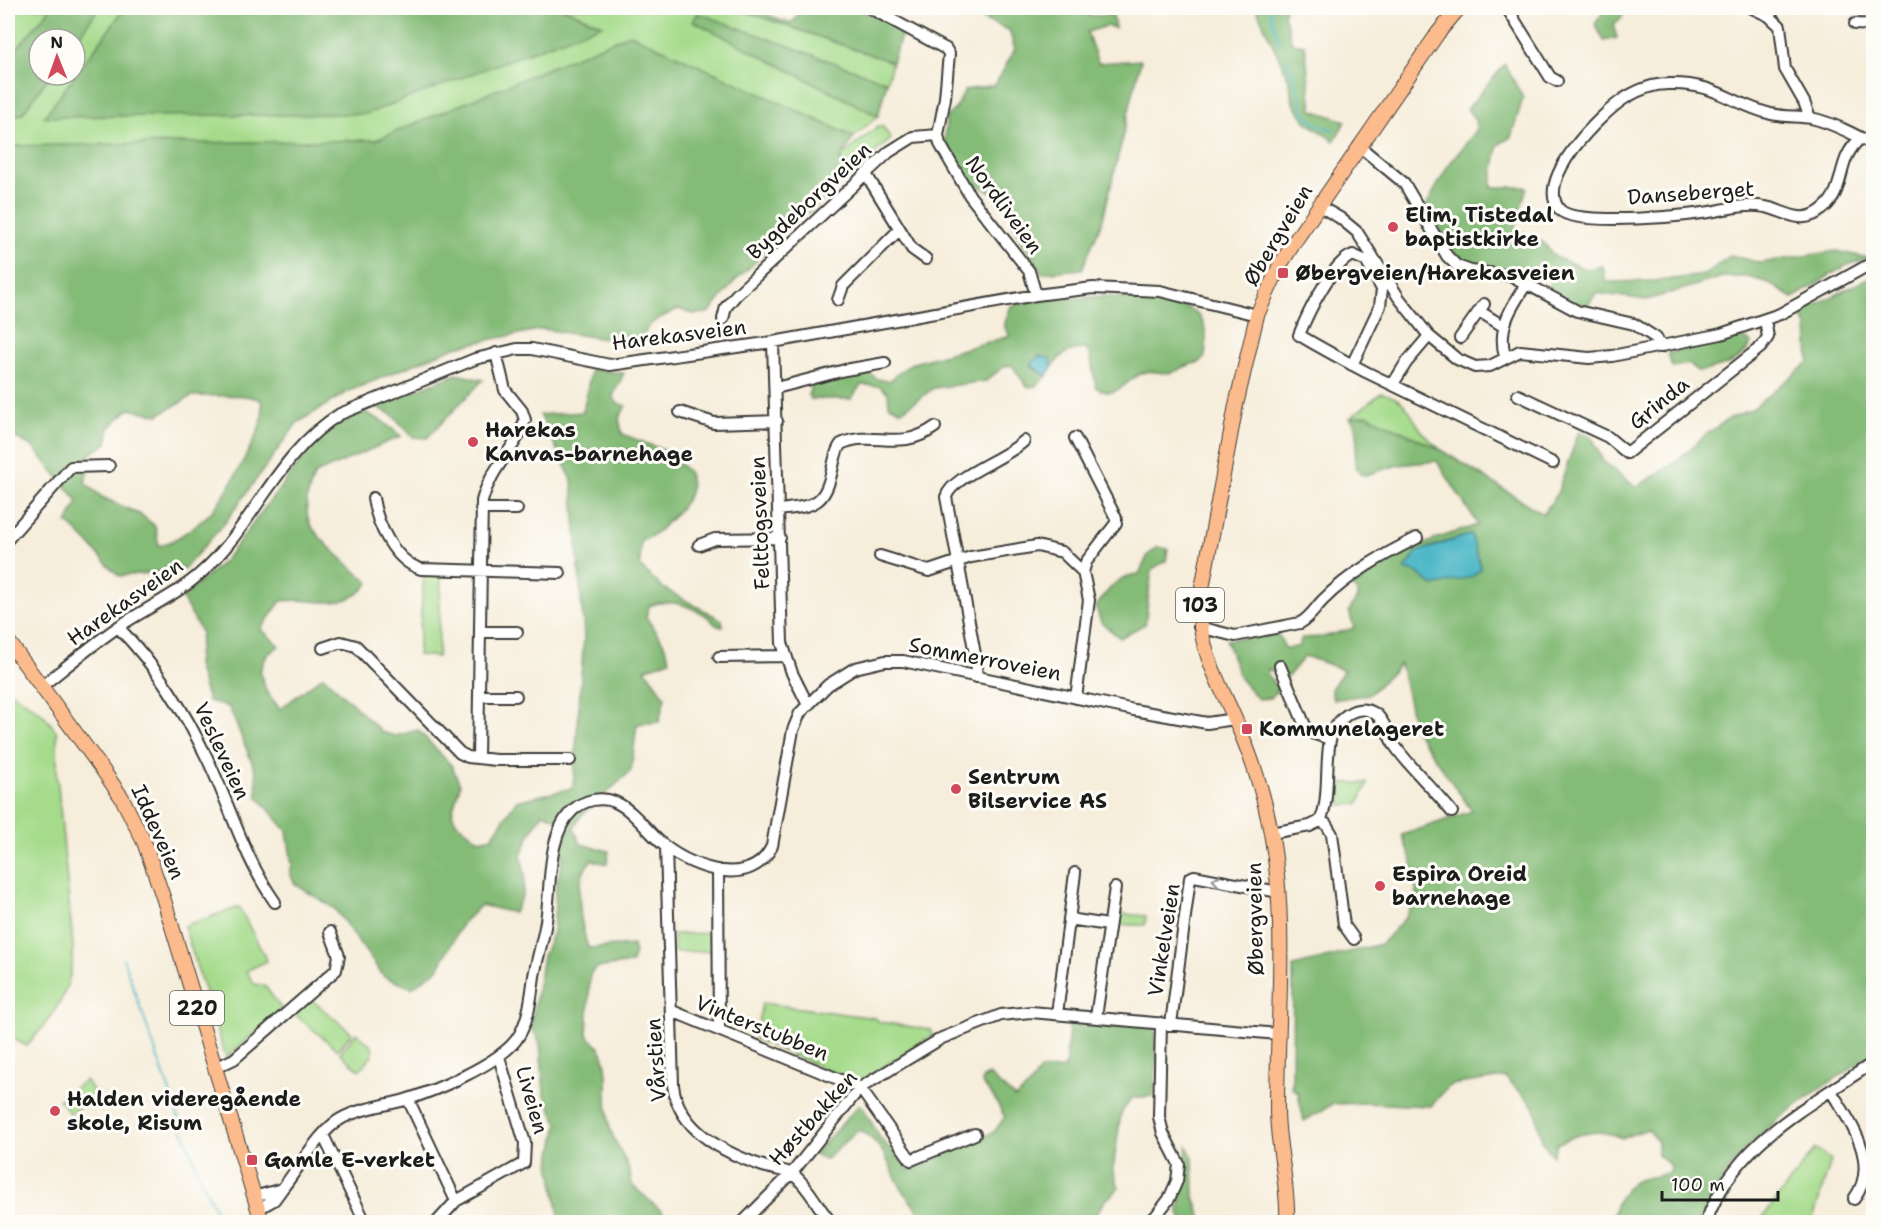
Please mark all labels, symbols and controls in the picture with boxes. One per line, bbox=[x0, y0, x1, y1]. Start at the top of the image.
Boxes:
north arrow bbox=[27, 27, 87, 87]
text: N bbox=[50, 32, 63, 53]
street label: Bygdeborgveien bbox=[741, 136, 877, 266]
street label: Nordliveien bbox=[959, 150, 1049, 260]
street label: Danseberget bbox=[1626, 175, 1756, 211]
street label: Øbergveien bbox=[1237, 179, 1319, 291]
place label: Elim, Tistedal baptistkirke bbox=[1405, 201, 1554, 253]
marker: Elim, Tistedal baptistkirke bbox=[1386, 220, 1400, 234]
place label: Øbergveien/Harekasveien bbox=[1295, 259, 1575, 287]
marker: Øbergveien/Harekasveien bbox=[1276, 266, 1290, 280]
street label: Harekasveien bbox=[610, 313, 748, 357]
street label: Grinda bbox=[1623, 370, 1695, 436]
place label: Harekas Kanvas-barnehage bbox=[485, 416, 693, 468]
marker: Harekas Kanvas-barnehage bbox=[466, 435, 480, 449]
street label: Felttogsveien bbox=[744, 456, 776, 590]
street label: Harekasveien bbox=[62, 552, 189, 652]
road number: 103 bbox=[1176, 588, 1224, 622]
street label: Sommerroveien bbox=[906, 630, 1064, 688]
street label: Vesleveien bbox=[187, 698, 257, 804]
place label: Kommunelageret bbox=[1259, 715, 1444, 743]
marker: Kommunelageret bbox=[1240, 722, 1254, 736]
place label: Sentrum Bilservice AS bbox=[968, 763, 1107, 815]
street label: Iddeveien bbox=[125, 780, 191, 884]
marker: Sentrum Bilservice AS bbox=[949, 782, 963, 796]
place label: Espira Oreid barnehage bbox=[1392, 860, 1527, 912]
street label: Øbergveien bbox=[1240, 862, 1270, 976]
one-way arrow bbox=[1211, 874, 1221, 887]
marker: Espira Oreid barnehage bbox=[1373, 879, 1387, 893]
street label: Vinkelveien bbox=[1141, 881, 1187, 999]
street label: Vinterstubben bbox=[691, 988, 833, 1068]
road number: 220 bbox=[170, 991, 224, 1025]
street label: Vårstien bbox=[639, 1017, 673, 1103]
street label: Liveien bbox=[509, 1063, 555, 1137]
street label: Høstbakken bbox=[763, 1064, 864, 1172]
place label: Halden videregående skole, Risum bbox=[67, 1085, 301, 1137]
marker: Halden videregående skole, Risum bbox=[48, 1104, 62, 1118]
place label: Gamle E-verket bbox=[264, 1146, 435, 1174]
marker: Gamle E-verket bbox=[245, 1153, 259, 1167]
scale bar bbox=[1662, 1164, 1778, 1202]
text: 100 m bbox=[1671, 1173, 1725, 1197]

